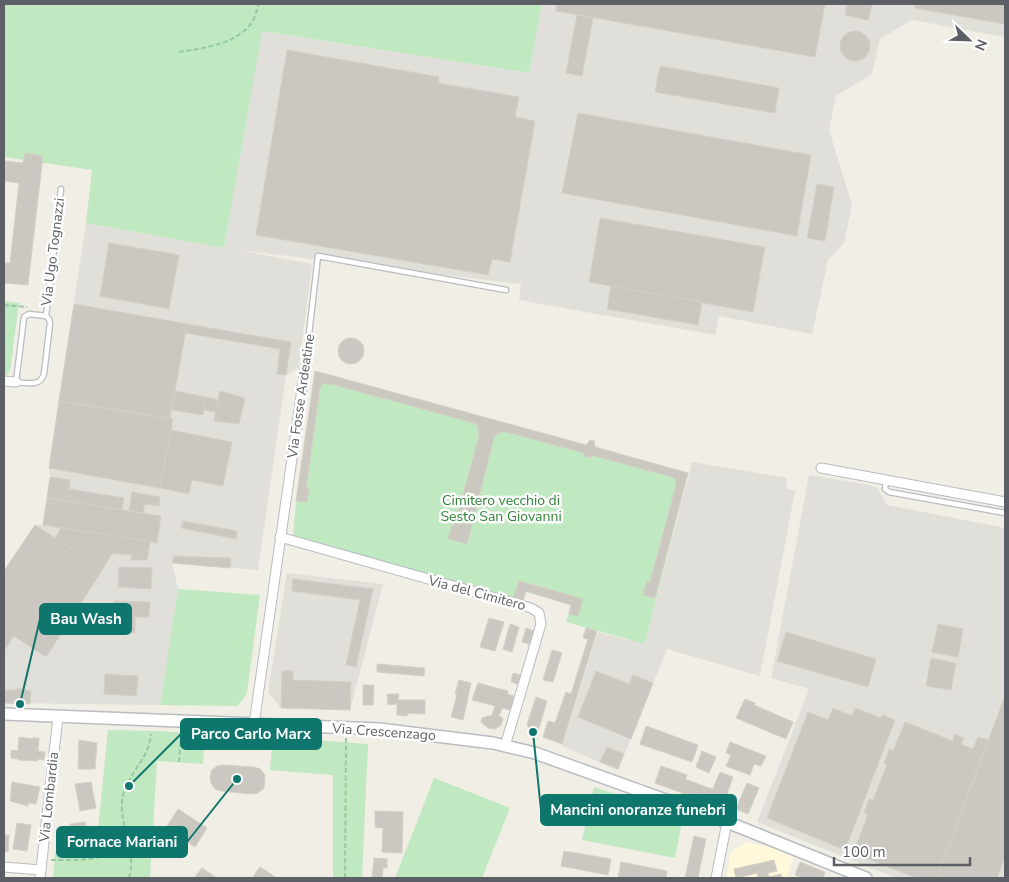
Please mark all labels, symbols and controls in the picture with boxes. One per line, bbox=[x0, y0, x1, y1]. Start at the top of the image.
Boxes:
north arrow bbox=[944, 15, 994, 65]
text: N bbox=[970, 36, 991, 53]
street label: Via Ugo Tognazzi bbox=[37, 197, 69, 308]
street label: Via Fosse Ardeatine bbox=[283, 333, 319, 460]
park label: Cimitero vecchio di Sesto San Giovanni bbox=[440, 491, 562, 526]
street label: Via del Cimitero bbox=[425, 571, 528, 615]
callout: Bau Wash bbox=[40, 604, 131, 634]
text: Bau Wash bbox=[50, 609, 122, 629]
callout: Parco Carlo Marx bbox=[181, 719, 321, 749]
street label: Via Crescenzago bbox=[330, 719, 437, 745]
text: Parco Carlo Marx bbox=[191, 724, 312, 744]
street label: Via Lombardia bbox=[35, 751, 63, 844]
callout: Mancini onoranze funebri bbox=[541, 795, 736, 825]
text: Mancini onoranze funebri bbox=[550, 800, 726, 820]
callout: Fornace Mariani bbox=[57, 827, 187, 857]
text: Fornace Mariani bbox=[67, 832, 177, 852]
scale bar bbox=[834, 834, 970, 866]
text: 100 m bbox=[842, 842, 886, 862]

